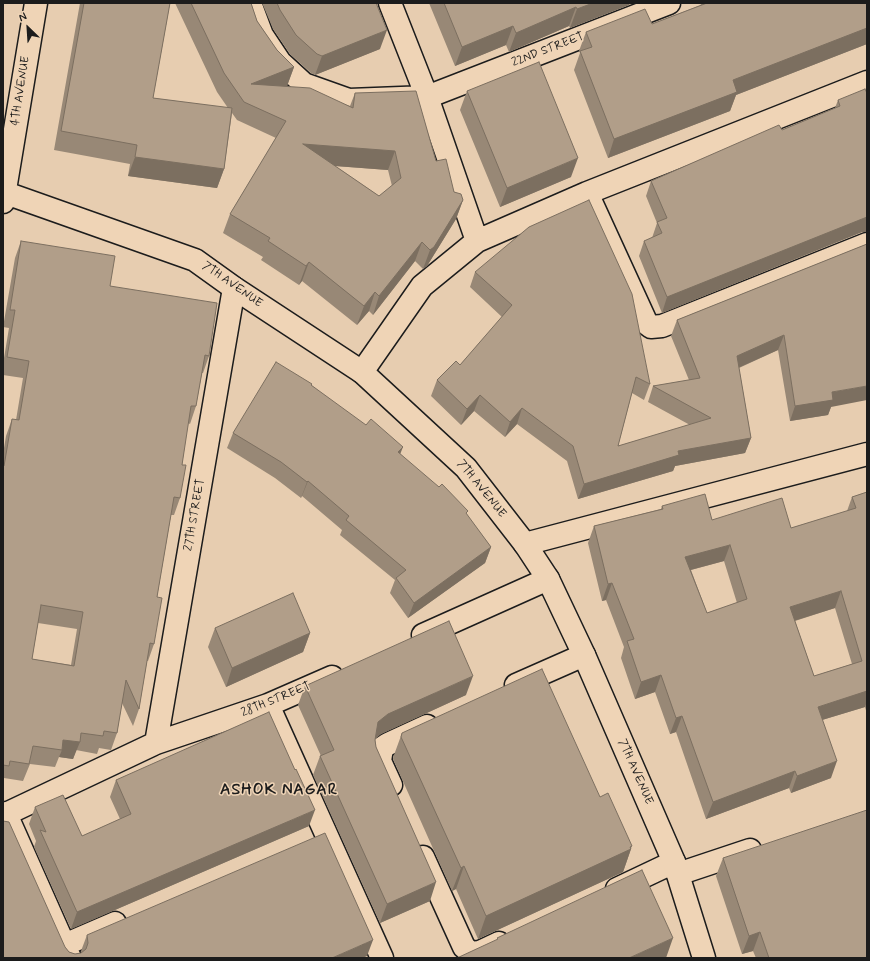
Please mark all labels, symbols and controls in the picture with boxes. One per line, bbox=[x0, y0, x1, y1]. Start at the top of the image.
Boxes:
north arrow bbox=[8, 8, 48, 48]
text: N bbox=[17, 9, 29, 25]
street label: 22ND STREET bbox=[510, 30, 586, 70]
street label: 4TH AVENUE bbox=[8, 55, 34, 127]
street label: 7TH AVENUE bbox=[199, 259, 265, 311]
street label: 7TH AVENUE bbox=[453, 457, 509, 521]
street label: 27TH STREET bbox=[182, 478, 208, 552]
street label: 28TH STREET bbox=[239, 680, 313, 720]
street label: 7TH AVENUE bbox=[614, 737, 656, 807]
district label: ASHOK NAGAR bbox=[221, 781, 337, 801]

